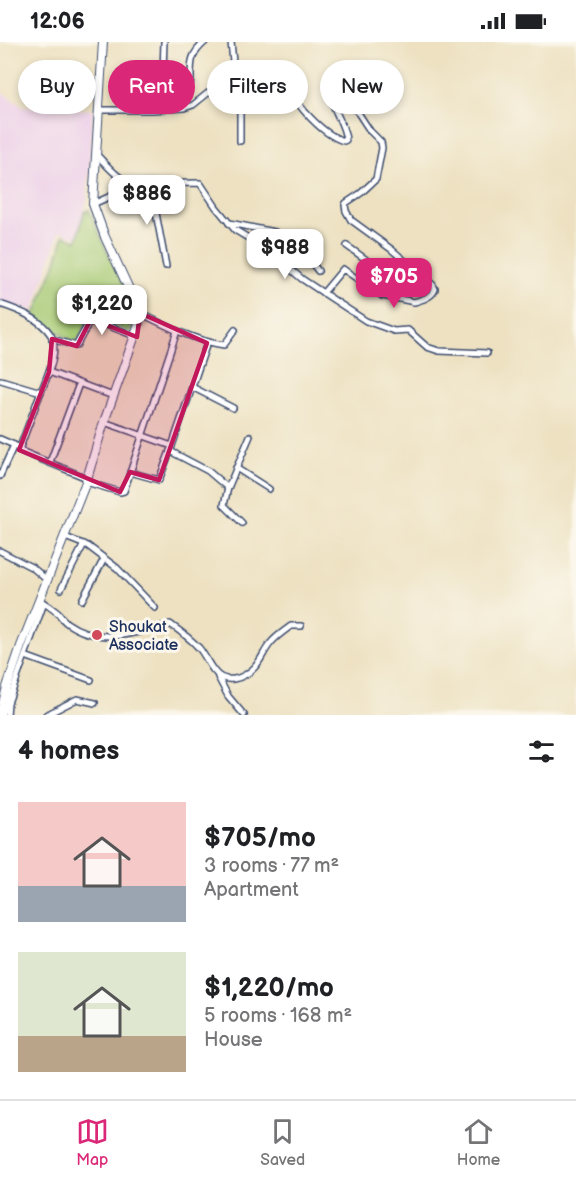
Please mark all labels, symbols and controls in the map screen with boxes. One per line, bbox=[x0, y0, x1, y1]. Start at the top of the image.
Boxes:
text: 12:06 bbox=[30, 8, 85, 35]
chip: Buy bbox=[18, 60, 96, 114]
chip: Rent bbox=[108, 60, 195, 114]
chip: Filters bbox=[207, 60, 308, 114]
chip: New bbox=[320, 60, 404, 114]
pin: $886 bbox=[111, 175, 183, 226]
text: $886 bbox=[122, 182, 172, 206]
pin: $988 bbox=[249, 229, 321, 280]
text: $988 bbox=[261, 236, 309, 260]
pin: $705 bbox=[358, 258, 430, 309]
text: $705 bbox=[370, 265, 418, 289]
pin: $1,220 bbox=[53, 285, 151, 336]
text: $1,220 bbox=[71, 292, 133, 316]
place label: Shoukat Associate bbox=[109, 618, 179, 655]
marker: Shoukat Associate bbox=[90, 628, 104, 642]
icon: filters bbox=[525, 735, 558, 768]
text: 4 homes bbox=[18, 736, 119, 767]
text: $705/mo bbox=[204, 823, 316, 854]
icon: home bbox=[66, 826, 138, 898]
text: 3 rooms · 77 m² bbox=[204, 854, 339, 878]
text: Apartment bbox=[204, 878, 299, 902]
text: $1,220/mo bbox=[204, 973, 334, 1004]
icon: home bbox=[66, 976, 138, 1048]
text: 5 rooms · 168 m² bbox=[204, 1004, 352, 1028]
text: House bbox=[204, 1028, 263, 1052]
tab: Map bbox=[76, 1115, 109, 1170]
tab: Saved bbox=[260, 1115, 305, 1170]
tab: Home bbox=[457, 1115, 500, 1170]

